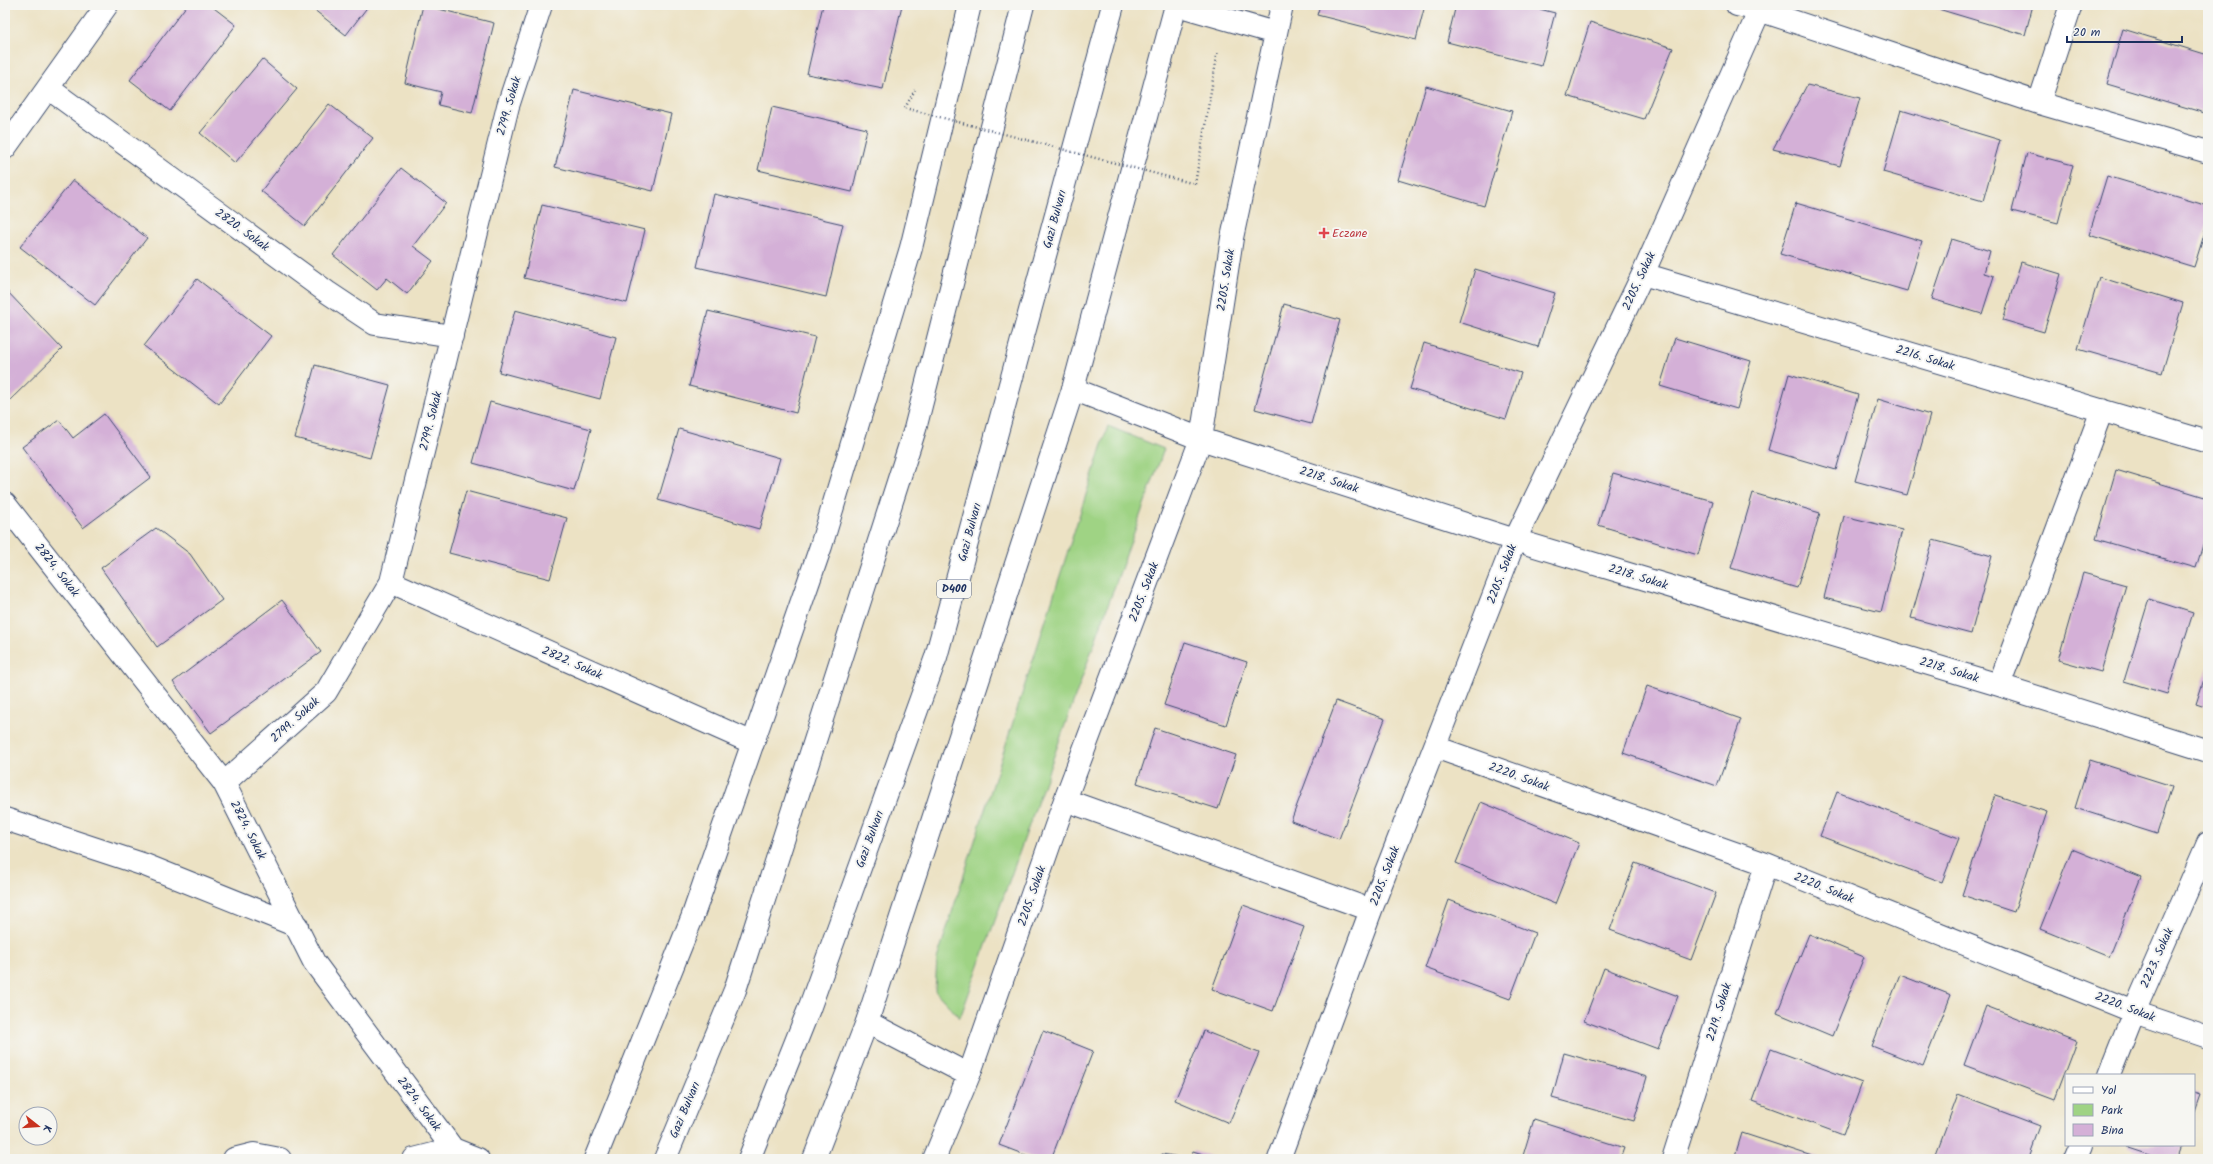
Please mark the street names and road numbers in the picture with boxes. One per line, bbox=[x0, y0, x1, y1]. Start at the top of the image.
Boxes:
street label: 2799. Sokak bbox=[492, 74, 527, 138]
street label: Gazi Bulvarı bbox=[1038, 188, 1072, 250]
street label: 2820. Sokak bbox=[211, 204, 274, 257]
street label: 2205. Sokak bbox=[1212, 247, 1240, 312]
street label: 2205. Sokak bbox=[1617, 248, 1661, 313]
street label: 2216. Sokak bbox=[1893, 340, 1957, 376]
street label: 2799. Sokak bbox=[414, 389, 448, 453]
street label: 2218. Sokak bbox=[1297, 461, 1361, 499]
street label: Gazi Bulvarı bbox=[953, 501, 987, 563]
street label: 2824. Sokak bbox=[30, 539, 84, 601]
street label: 2205. Sokak bbox=[1482, 541, 1522, 607]
street label: 2205. Sokak bbox=[1124, 559, 1164, 625]
street label: 2218. Sokak bbox=[1606, 559, 1670, 595]
road number: D400 bbox=[937, 580, 971, 598]
street label: 2822. Sokak bbox=[539, 641, 606, 685]
street label: 2218. Sokak bbox=[1917, 652, 1981, 688]
street label: 2799. Sokak bbox=[266, 692, 324, 747]
street label: 2220. Sokak bbox=[1486, 757, 1552, 797]
street label: 2824. Sokak bbox=[225, 797, 271, 863]
street label: Gazi Bulvarı bbox=[851, 808, 889, 870]
street label: 2205. Sokak bbox=[1365, 843, 1405, 909]
street label: 2205. Sokak bbox=[1013, 863, 1051, 929]
street label: 2220. Sokak bbox=[1791, 867, 1857, 909]
street label: 2223. Sokak bbox=[2135, 925, 2179, 991]
street label: 2219. Sokak bbox=[1701, 980, 1737, 1043]
street label: 2220. Sokak bbox=[2092, 987, 2158, 1027]
street label: 2824. Sokak bbox=[392, 1073, 446, 1136]
street label: Gazi Bulvarı bbox=[665, 1079, 705, 1141]

